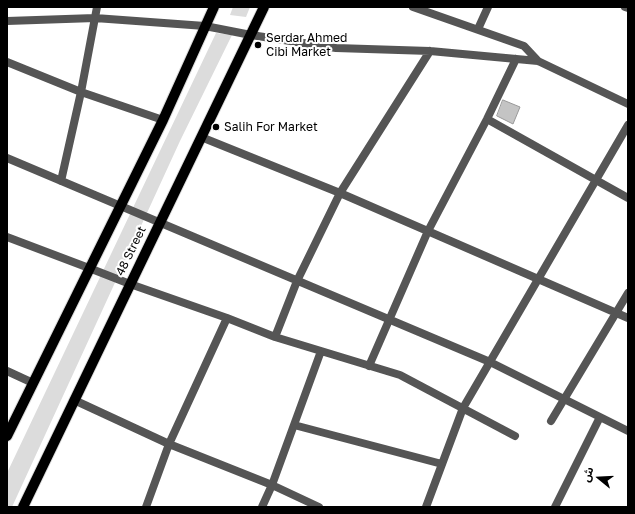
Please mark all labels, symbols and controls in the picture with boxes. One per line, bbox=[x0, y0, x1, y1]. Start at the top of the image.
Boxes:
place label: Serdar Ahmed Cibi Market bbox=[266, 31, 347, 59]
marker: Serdar Ahmed Cibi Market bbox=[253, 40, 263, 50]
place label: Salih For Market bbox=[224, 120, 318, 134]
marker: Salih For Market bbox=[211, 122, 221, 132]
street label: 48 Street bbox=[113, 224, 149, 278]
north arrow bbox=[579, 458, 619, 498]
text: ش bbox=[579, 465, 596, 483]

